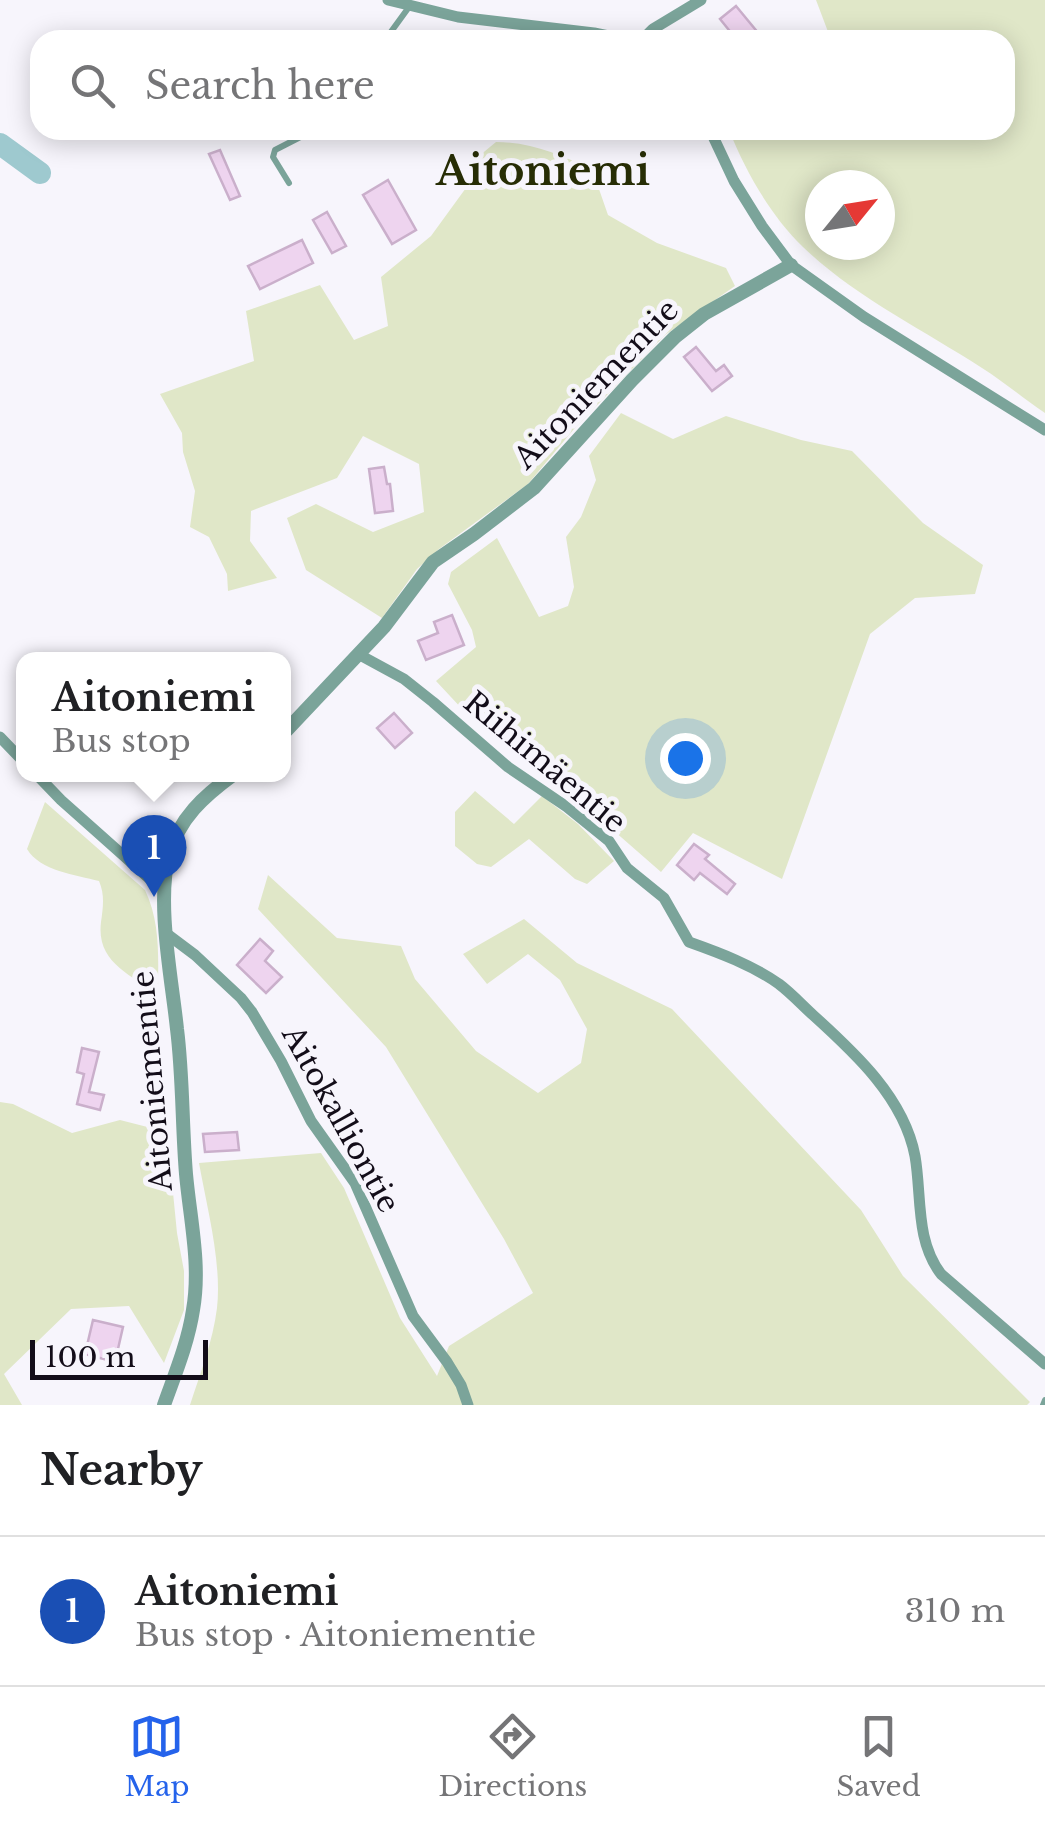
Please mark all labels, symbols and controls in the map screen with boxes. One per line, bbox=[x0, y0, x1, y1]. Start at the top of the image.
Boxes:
search box bbox=[30, 30, 1015, 140]
icon: search bbox=[65, 58, 120, 113]
text: Search here bbox=[145, 62, 375, 109]
district label: Aitoniemi bbox=[435, 146, 650, 196]
north arrow bbox=[805, 170, 895, 260]
street label: Aitoniementie bbox=[505, 292, 686, 477]
popup bbox=[16, 652, 291, 782]
text: Aitoniemi bbox=[52, 674, 255, 721]
street label: Riihimäentie bbox=[456, 683, 634, 841]
text: Bus stop bbox=[52, 721, 191, 761]
your location bbox=[660, 733, 711, 784]
pin: 1 bbox=[122, 814, 186, 897]
street label: Aitoniementie bbox=[124, 969, 180, 1194]
street label: Aitokalliontie bbox=[274, 1018, 408, 1219]
scale bar bbox=[30, 1335, 208, 1380]
text: 100 m bbox=[45, 1340, 136, 1375]
text: Nearby bbox=[40, 1444, 203, 1496]
text: Aitoniemi bbox=[135, 1568, 338, 1615]
text: 1 bbox=[66, 1591, 79, 1631]
text: 310 m bbox=[905, 1591, 1005, 1631]
text: Bus stop · Aitoniementie bbox=[135, 1615, 536, 1655]
tab: Map bbox=[124, 1709, 189, 1804]
tab: Directions bbox=[438, 1709, 587, 1804]
tab: Saved bbox=[836, 1709, 921, 1804]

